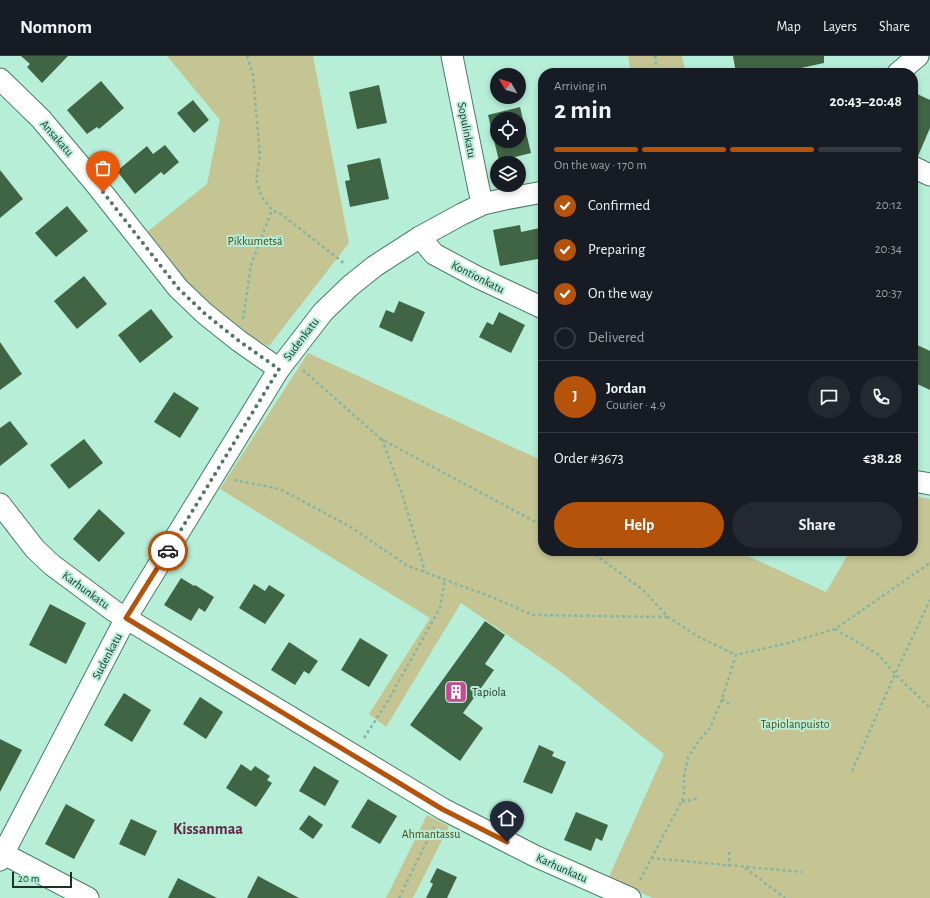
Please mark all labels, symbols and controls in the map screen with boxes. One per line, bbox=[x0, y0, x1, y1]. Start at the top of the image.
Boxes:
text: Nomnom bbox=[20, 18, 92, 37]
text: Map bbox=[776, 20, 801, 34]
text: Layers bbox=[823, 20, 857, 34]
text: Share bbox=[879, 20, 910, 34]
north arrow bbox=[490, 68, 526, 104]
map controls bbox=[490, 68, 526, 192]
text: Arriving in bbox=[554, 80, 607, 93]
text: 20:43–20:48 bbox=[830, 94, 902, 109]
text: 2 min bbox=[554, 97, 612, 123]
street label: Sopulinkatu bbox=[456, 101, 478, 159]
button: locate bbox=[490, 112, 526, 148]
street label: Ansakatu bbox=[38, 118, 76, 158]
pin bbox=[86, 151, 120, 192]
button: layers bbox=[490, 156, 526, 192]
icon: bag bbox=[92, 157, 114, 179]
text: On the way · 170 m bbox=[554, 159, 647, 172]
icon: check bbox=[554, 195, 576, 217]
text: Confirmed bbox=[588, 198, 650, 213]
text: 20:12 bbox=[876, 199, 902, 212]
park label: Pikkumetsä bbox=[227, 235, 283, 247]
icon: check bbox=[554, 239, 576, 261]
text: Preparing bbox=[588, 242, 645, 257]
text: 20:34 bbox=[875, 243, 902, 256]
street label: Kontionkatu bbox=[450, 259, 506, 295]
icon: check bbox=[554, 283, 576, 305]
text: On the way bbox=[588, 286, 653, 301]
text: 20:37 bbox=[875, 287, 902, 300]
street label: Sudenkatu bbox=[281, 315, 321, 363]
text: Delivered bbox=[588, 330, 645, 345]
button: chat bbox=[808, 376, 850, 418]
button: phone bbox=[860, 376, 902, 418]
text: Jordan bbox=[606, 381, 646, 396]
text: J bbox=[572, 389, 578, 404]
text: Courier · 4.9 bbox=[606, 399, 666, 412]
text: Order #3673 bbox=[554, 451, 624, 466]
text: €38.28 bbox=[863, 451, 902, 466]
button: Help bbox=[554, 502, 724, 548]
button: Share bbox=[732, 502, 902, 548]
courier bbox=[148, 531, 188, 571]
icon: car bbox=[157, 540, 179, 562]
street label: Karhunkatu bbox=[60, 569, 112, 611]
street label: Sudenkatu bbox=[90, 631, 124, 681]
building icon: Tapiola bbox=[443, 679, 469, 705]
place label: Tapiola bbox=[472, 686, 507, 698]
park label: Tapiolanpuisto bbox=[760, 718, 830, 730]
pin bbox=[490, 801, 524, 842]
icon: home bbox=[496, 807, 518, 829]
district label: Kissanmaa bbox=[173, 821, 243, 837]
park label: Ahmantassu bbox=[402, 828, 460, 840]
street label: Karhunkatu bbox=[534, 851, 590, 885]
scale bar bbox=[12, 870, 72, 889]
text: 20 m bbox=[18, 873, 39, 884]

